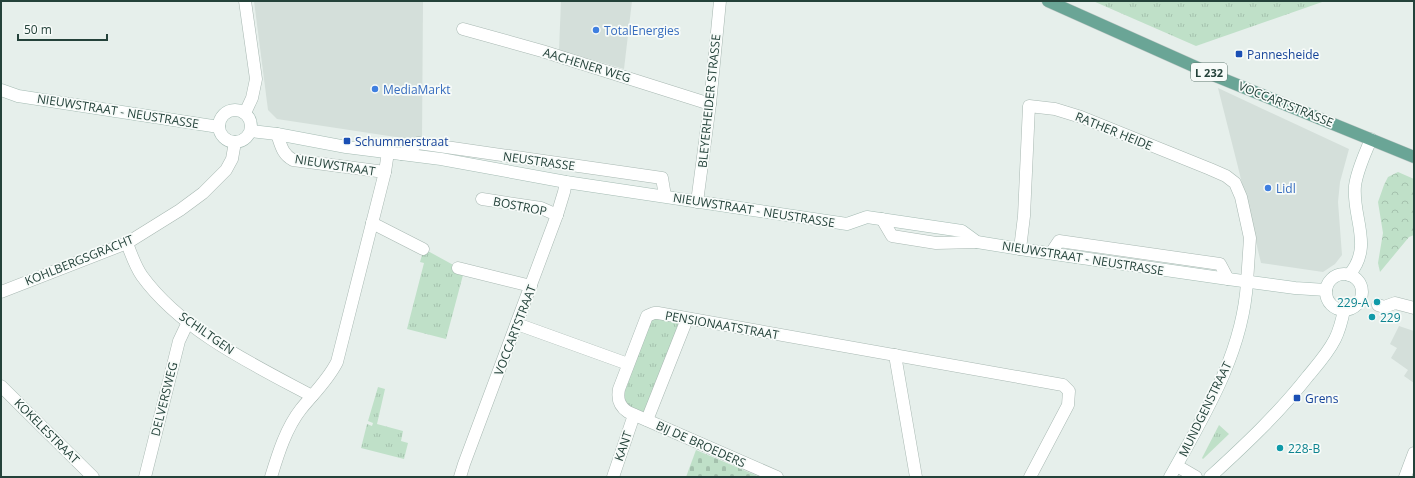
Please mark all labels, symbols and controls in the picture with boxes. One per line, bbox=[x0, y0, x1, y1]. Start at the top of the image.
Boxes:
scale bar bbox=[18, 16, 107, 42]
text: 50 m bbox=[24, 21, 52, 38]
place label: TotalEnergies bbox=[604, 22, 680, 39]
marker: TotalEnergies bbox=[591, 25, 601, 35]
street label: BLEYERHEIDER STRASSE bbox=[694, 33, 724, 169]
street label: AACHENER WEG bbox=[541, 44, 633, 86]
place label: Pannesheide bbox=[1247, 46, 1320, 63]
marker: Pannesheide bbox=[1234, 49, 1244, 59]
road number: L 232 bbox=[1191, 63, 1227, 81]
street label: VOCCARTSTRASSE bbox=[1236, 77, 1336, 131]
place label: MediaMarkt bbox=[383, 81, 451, 98]
marker: MediaMarkt bbox=[370, 84, 380, 94]
street label: NIEUWSTRAAT - NEUSTRASSE bbox=[36, 90, 200, 132]
street label: RATHER HEIDE bbox=[1073, 108, 1155, 154]
place label: Schummerstraat bbox=[355, 133, 448, 150]
marker: Schummerstraat bbox=[342, 136, 352, 146]
street label: NEUSTRASSE bbox=[502, 148, 576, 174]
street label: NIEUWSTRAAT bbox=[294, 150, 377, 180]
place label: Lidl bbox=[1276, 180, 1296, 197]
marker: Lidl bbox=[1263, 183, 1273, 193]
street label: NIEUWSTRAAT - NEUSTRASSE bbox=[672, 189, 836, 231]
street label: BOSTROP bbox=[492, 192, 548, 220]
street label: KOHLBERGSGRACHT bbox=[22, 230, 136, 290]
street label: NIEUWSTRAAT - NEUSTRASSE bbox=[1001, 237, 1165, 279]
street label: VOCCARTSTRAAT bbox=[490, 282, 540, 378]
place label: 229-A bbox=[1337, 294, 1369, 311]
marker: 229-A bbox=[1372, 297, 1382, 307]
street label: PENSIONAATSTRAAT bbox=[664, 307, 781, 343]
street label: SCHILTGEN bbox=[176, 308, 238, 358]
place label: 229 bbox=[1380, 309, 1401, 326]
marker: 229 bbox=[1367, 312, 1377, 322]
street label: MUNDGENSTRAAT bbox=[1175, 358, 1236, 460]
street label: DELVERSWEG bbox=[147, 360, 181, 438]
place label: Grens bbox=[1305, 390, 1339, 407]
marker: Grens bbox=[1292, 393, 1302, 403]
street label: KOKELESTRAAT bbox=[11, 395, 84, 468]
street label: BIJ DE BROEDERS bbox=[653, 417, 749, 471]
street label: KANT bbox=[610, 428, 636, 463]
place label: 228-B bbox=[1288, 440, 1320, 457]
marker: 228-B bbox=[1275, 443, 1285, 453]

